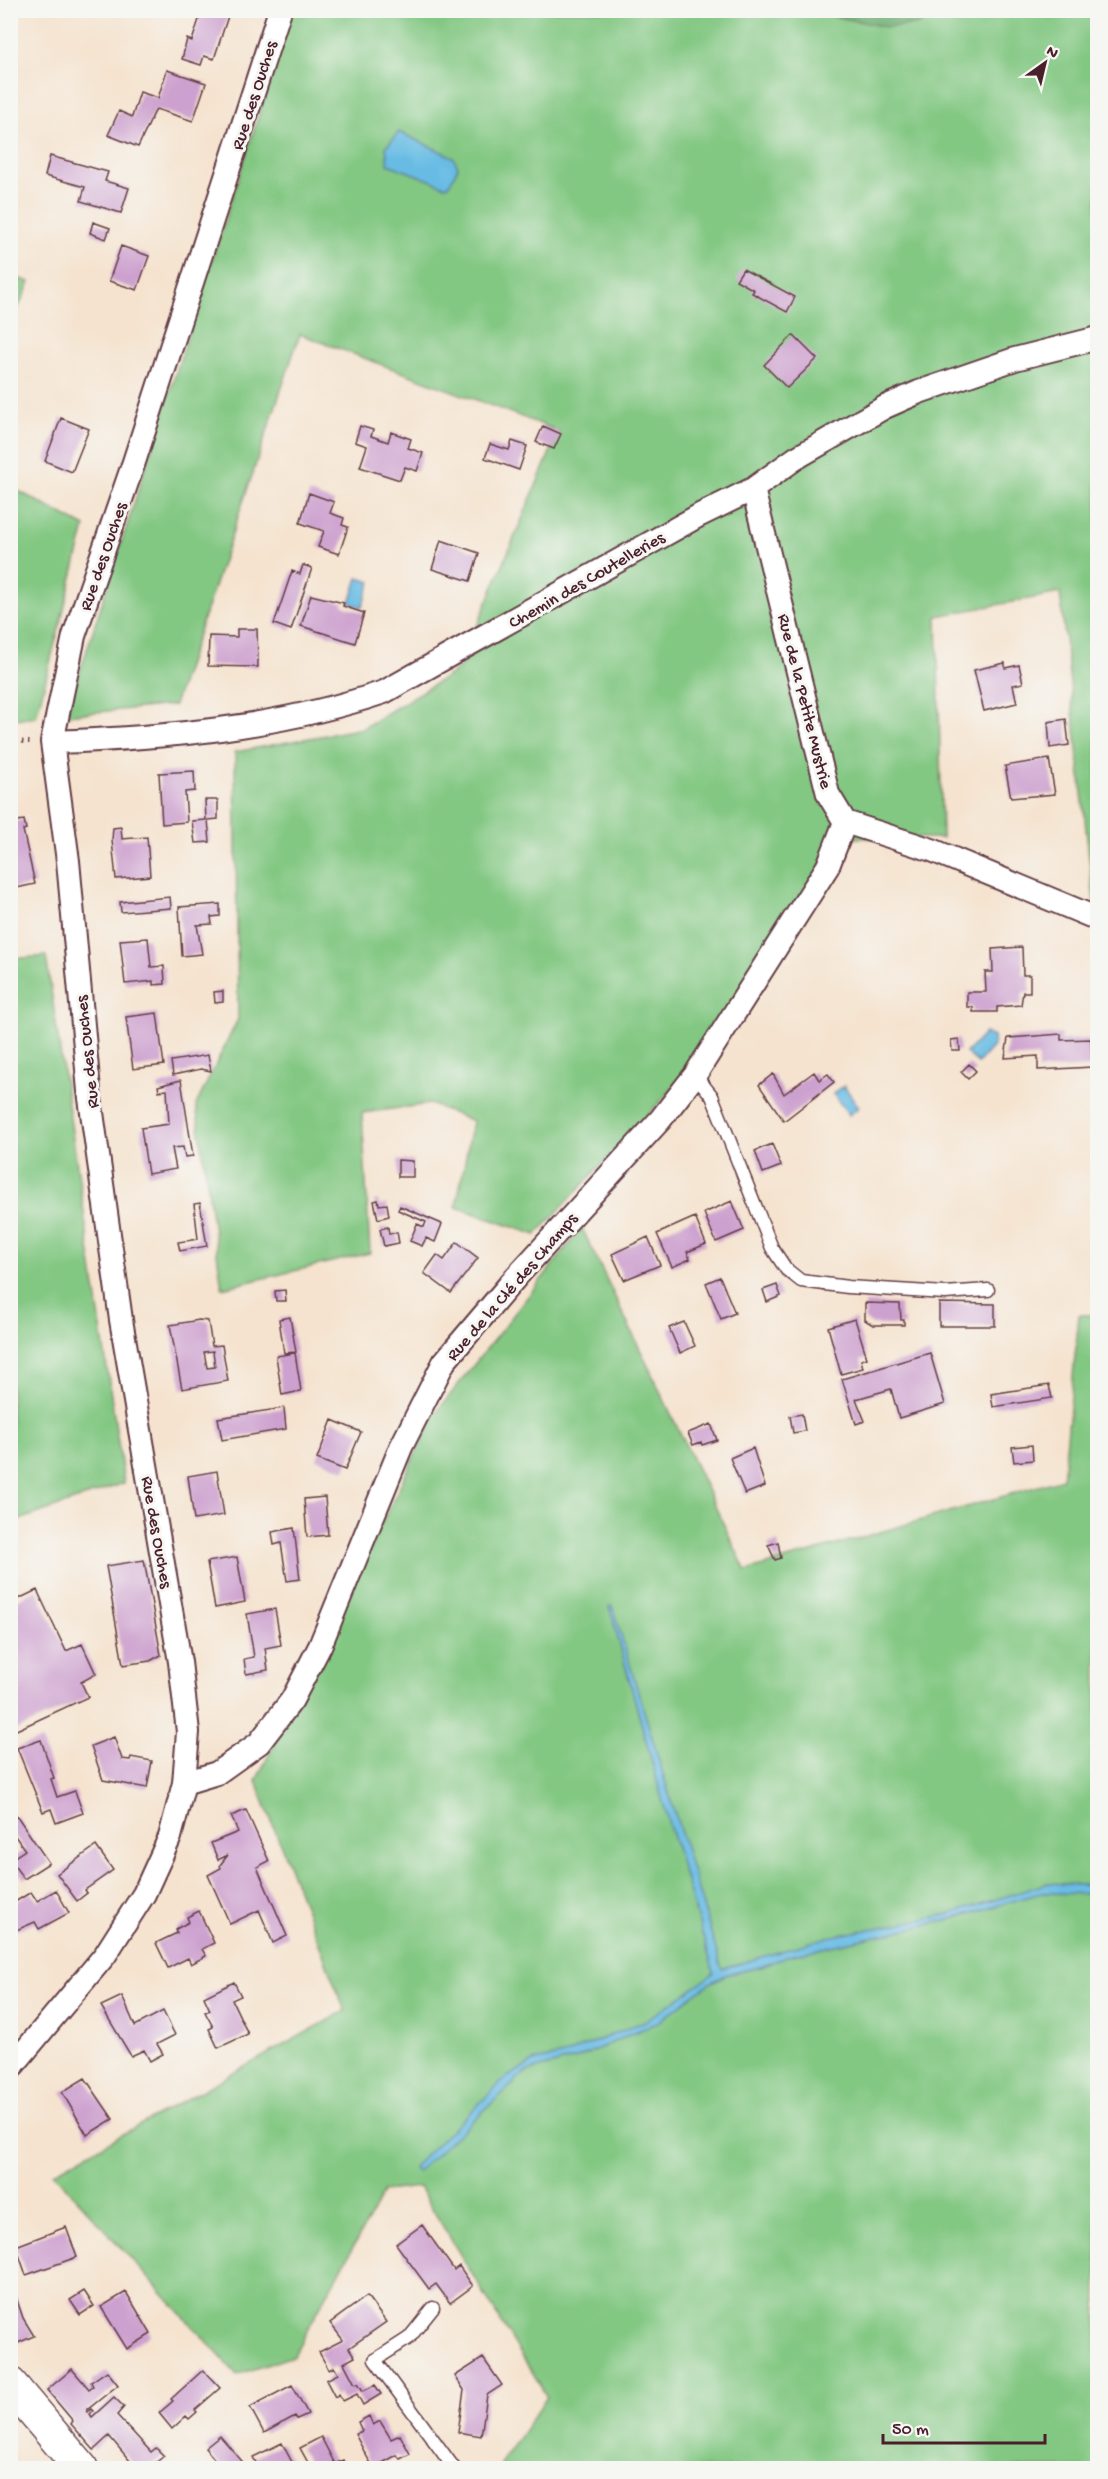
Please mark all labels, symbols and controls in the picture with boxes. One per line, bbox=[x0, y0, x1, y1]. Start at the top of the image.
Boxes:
north arrow bbox=[1015, 33, 1075, 93]
street label: Rue des Ouches bbox=[228, 37, 283, 153]
text: N bbox=[1042, 43, 1062, 65]
street label: Rue des Ouches bbox=[76, 499, 133, 614]
street label: Chemin des Coutelleries bbox=[506, 527, 670, 634]
street label: Rue de la Petite Mustrie bbox=[772, 612, 836, 792]
street label: Rue des Ouches bbox=[72, 993, 105, 1109]
street label: Rue de la Clé des Champs bbox=[443, 1208, 584, 1366]
street label: Rue des Ouches bbox=[135, 1475, 176, 1591]
scale bar bbox=[883, 2407, 1045, 2445]
text: 50 m bbox=[892, 2420, 929, 2441]

